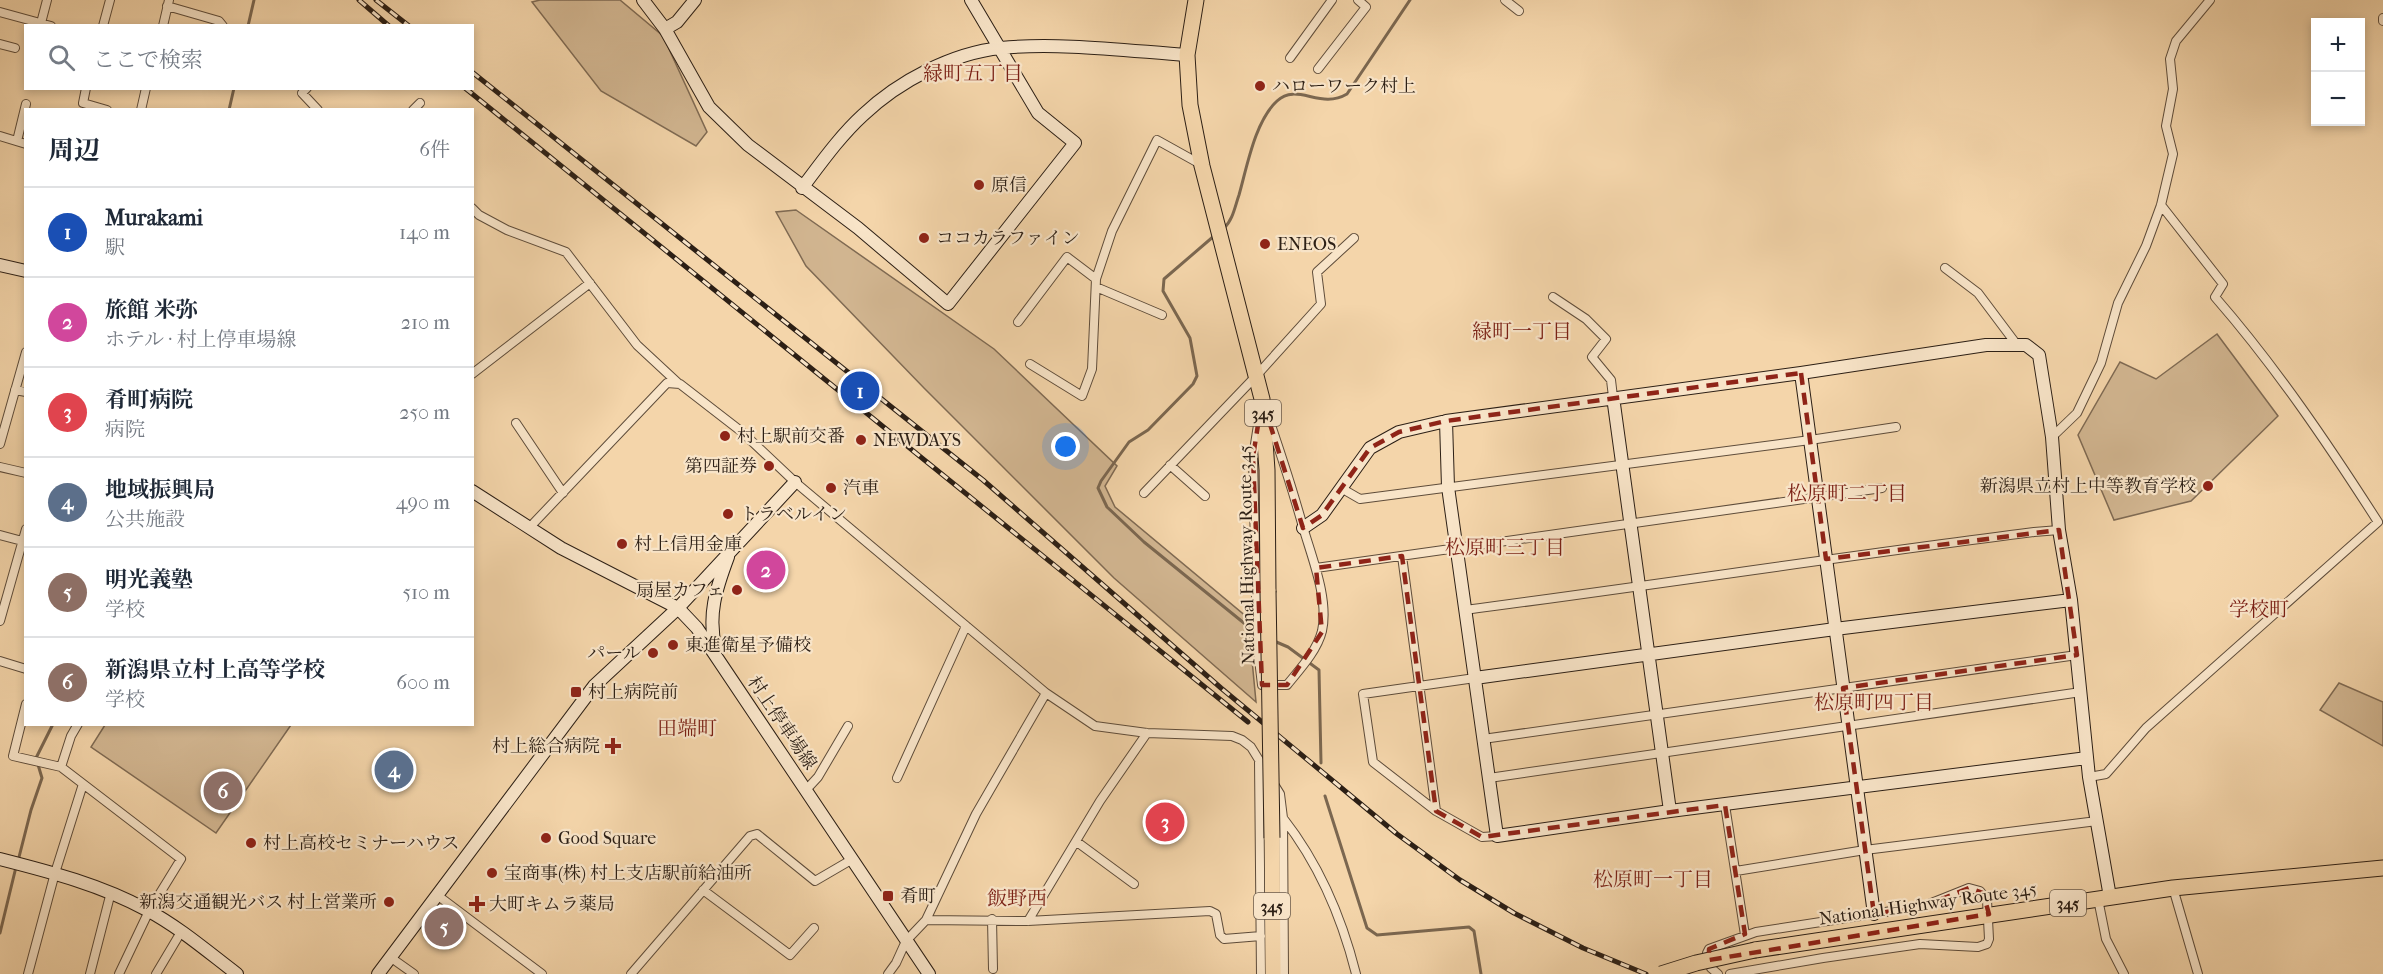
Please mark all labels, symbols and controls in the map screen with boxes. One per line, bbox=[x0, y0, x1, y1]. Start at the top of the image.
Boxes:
map controls bbox=[2311, 18, 2365, 126]
button: + bbox=[2311, 18, 2365, 72]
search box bbox=[24, 24, 474, 90]
icon: search bbox=[45, 41, 78, 74]
text: ここで検索 bbox=[93, 47, 203, 73]
district label: 緑町五丁目 bbox=[923, 62, 1023, 85]
button: − bbox=[2311, 72, 2365, 126]
place label: ハローワーク村上 bbox=[1272, 76, 1416, 97]
marker: ハローワーク村上 bbox=[1253, 79, 1267, 93]
text: 周辺 bbox=[48, 135, 100, 166]
text: 6件 bbox=[419, 138, 450, 161]
place label: 原信 bbox=[991, 175, 1027, 196]
marker: 原信 bbox=[972, 178, 986, 192]
text: Murakami bbox=[105, 205, 203, 231]
text: 1 bbox=[64, 221, 71, 244]
text: 140 m bbox=[399, 221, 450, 244]
place label: ココカラファイン bbox=[936, 228, 1080, 249]
marker: ココカラファイン bbox=[917, 231, 931, 245]
place label: ENEOS bbox=[1277, 234, 1336, 255]
text: 駅 bbox=[105, 236, 125, 259]
marker: ENEOS bbox=[1258, 237, 1272, 251]
text: 旅館 米弥 bbox=[105, 297, 198, 323]
text: 2 bbox=[62, 311, 73, 334]
text: 210 m bbox=[401, 311, 450, 334]
district label: 緑町一丁目 bbox=[1472, 320, 1572, 343]
text: ホテル · 村上停車場線 bbox=[105, 328, 297, 351]
pin: 1 bbox=[840, 368, 880, 414]
text: 肴町病院 bbox=[105, 387, 193, 413]
road number: 345 bbox=[1245, 400, 1281, 426]
text: 3 bbox=[63, 401, 72, 424]
text: 250 m bbox=[399, 401, 450, 424]
text: 病院 bbox=[105, 418, 145, 441]
place label: 村上駅前交番 bbox=[737, 426, 845, 447]
marker: 村上駅前交番 bbox=[718, 429, 732, 443]
place label: NEWDAYS bbox=[873, 430, 961, 451]
your location bbox=[1051, 432, 1080, 461]
marker: NEWDAYS bbox=[854, 433, 868, 447]
street label: National Highway Route 345 bbox=[1235, 445, 1259, 665]
place label: 第四証券 bbox=[685, 456, 757, 477]
marker: 第四証券 bbox=[762, 459, 776, 473]
place label: 新潟県立村上中等教育学校 bbox=[1980, 476, 2196, 497]
text: 地域振興局 bbox=[105, 477, 215, 503]
place label: 汽車 bbox=[843, 478, 879, 499]
marker: 新潟県立村上中等教育学校 bbox=[2201, 479, 2215, 493]
marker: 汽車 bbox=[824, 481, 838, 495]
district label: 松原町二丁目 bbox=[1787, 482, 1907, 505]
text: 4 bbox=[62, 491, 73, 514]
text: 490 m bbox=[396, 491, 450, 514]
place label: トラベルイン bbox=[740, 504, 847, 525]
marker: トラベルイン bbox=[721, 507, 735, 521]
text: 公共施設 bbox=[105, 508, 185, 531]
place label: 村上信用金庫 bbox=[634, 534, 742, 555]
district label: 松原町三丁目 bbox=[1445, 536, 1565, 559]
marker: 村上信用金庫 bbox=[615, 537, 629, 551]
pin: 2 bbox=[746, 548, 786, 592]
text: 明光義塾 bbox=[105, 567, 193, 593]
place label: 扇屋カフェ bbox=[636, 580, 725, 601]
text: 5 bbox=[63, 581, 72, 604]
text: 510 m bbox=[402, 581, 450, 604]
marker: 扇屋カフェ bbox=[730, 583, 744, 597]
text: 学校 bbox=[105, 598, 145, 621]
district label: 学校町 bbox=[2229, 598, 2289, 621]
place label: 東進衛星予備校 bbox=[685, 635, 811, 656]
marker: 東進衛星予備校 bbox=[666, 638, 680, 652]
place label: パール bbox=[587, 643, 641, 664]
marker: パール bbox=[646, 646, 660, 660]
text: 新潟県立村上高等学校 bbox=[105, 657, 325, 683]
text: 6 bbox=[62, 671, 73, 694]
text: 600 m bbox=[396, 671, 450, 694]
street label: 村上停車場線 bbox=[743, 672, 821, 774]
place label: 村上病院前 bbox=[588, 682, 678, 703]
marker: 村上病院前 bbox=[569, 685, 583, 699]
text: 学校 bbox=[105, 688, 145, 711]
district label: 松原町四丁目 bbox=[1814, 691, 1934, 714]
district label: 田端町 bbox=[657, 717, 717, 740]
place label: 村上総合病院 bbox=[492, 736, 600, 757]
marker: 村上総合病院 bbox=[604, 737, 622, 755]
pin: 4 bbox=[374, 748, 414, 792]
pin: 6 bbox=[204, 768, 242, 814]
pin: 3 bbox=[1146, 800, 1184, 844]
place label: Good Square bbox=[558, 828, 656, 849]
marker: Good Square bbox=[539, 831, 553, 845]
place label: 村上高校セミナーハウス bbox=[263, 833, 460, 854]
marker: 村上高校セミナーハウス bbox=[244, 836, 258, 850]
place label: 宝商事(株) 村上支店駅前給油所 bbox=[504, 863, 752, 884]
marker: 宝商事(株) 村上支店駅前給油所 bbox=[485, 866, 499, 880]
district label: 松原町一丁目 bbox=[1593, 868, 1713, 891]
street label: National Highway Route 345 bbox=[1818, 878, 2038, 930]
place label: 肴町 bbox=[900, 886, 936, 907]
district label: 飯野西 bbox=[987, 887, 1047, 910]
marker: 肴町 bbox=[881, 889, 895, 903]
road number: 345 bbox=[2050, 890, 2086, 916]
place label: 新潟交通観光バス 村上営業所 bbox=[139, 892, 377, 913]
road number: 345 bbox=[1254, 893, 1290, 919]
place label: 大町キムラ薬局 bbox=[489, 894, 615, 915]
marker: 新潟交通観光バス 村上営業所 bbox=[382, 895, 396, 909]
marker: 大町キムラ薬局 bbox=[470, 897, 484, 911]
pin: 5 bbox=[424, 904, 464, 950]

